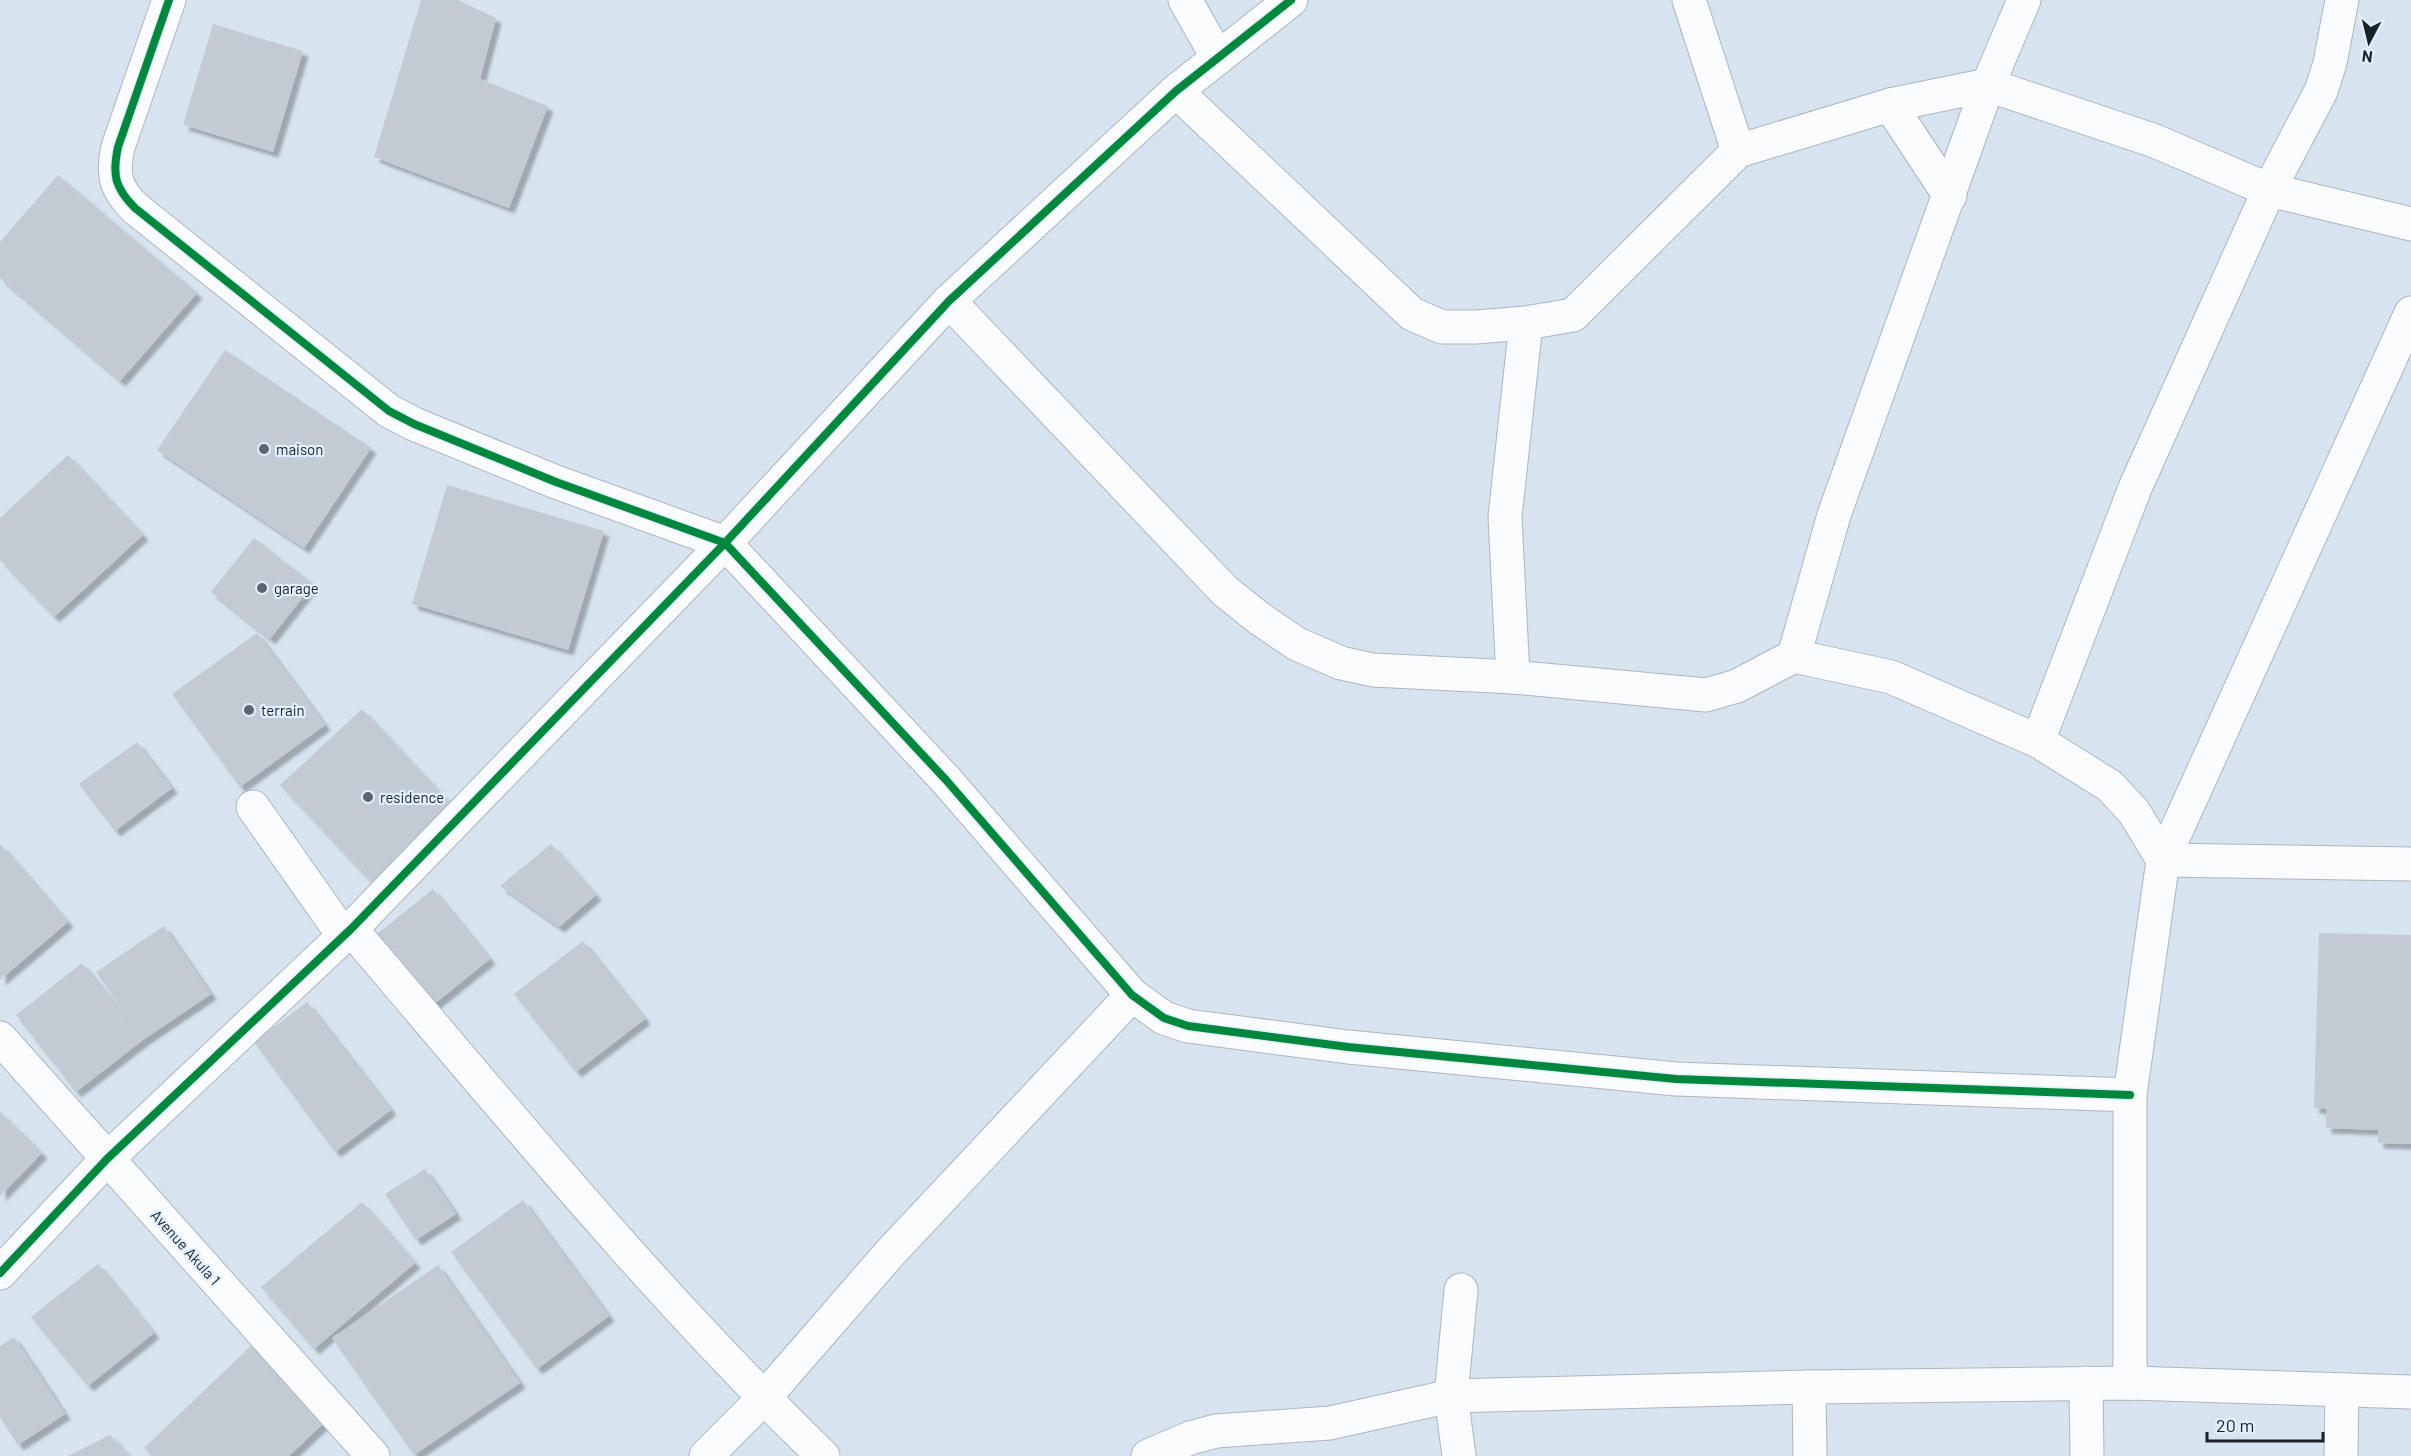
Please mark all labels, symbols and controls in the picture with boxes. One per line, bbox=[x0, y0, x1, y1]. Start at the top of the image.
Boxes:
north arrow bbox=[2339, 12, 2399, 72]
text: N bbox=[2361, 47, 2374, 67]
place label: maison bbox=[276, 440, 323, 458]
marker: maison bbox=[257, 442, 271, 456]
place label: garage bbox=[274, 579, 319, 597]
marker: garage bbox=[255, 581, 269, 595]
place label: terrain bbox=[261, 701, 305, 719]
marker: terrain bbox=[242, 703, 256, 717]
place label: residence bbox=[380, 788, 444, 806]
marker: residence bbox=[361, 790, 375, 804]
street label: Avenue Akula 1 bbox=[148, 1206, 224, 1288]
scale bar bbox=[2207, 1405, 2322, 1443]
text: 20 m bbox=[2216, 1414, 2254, 1436]

